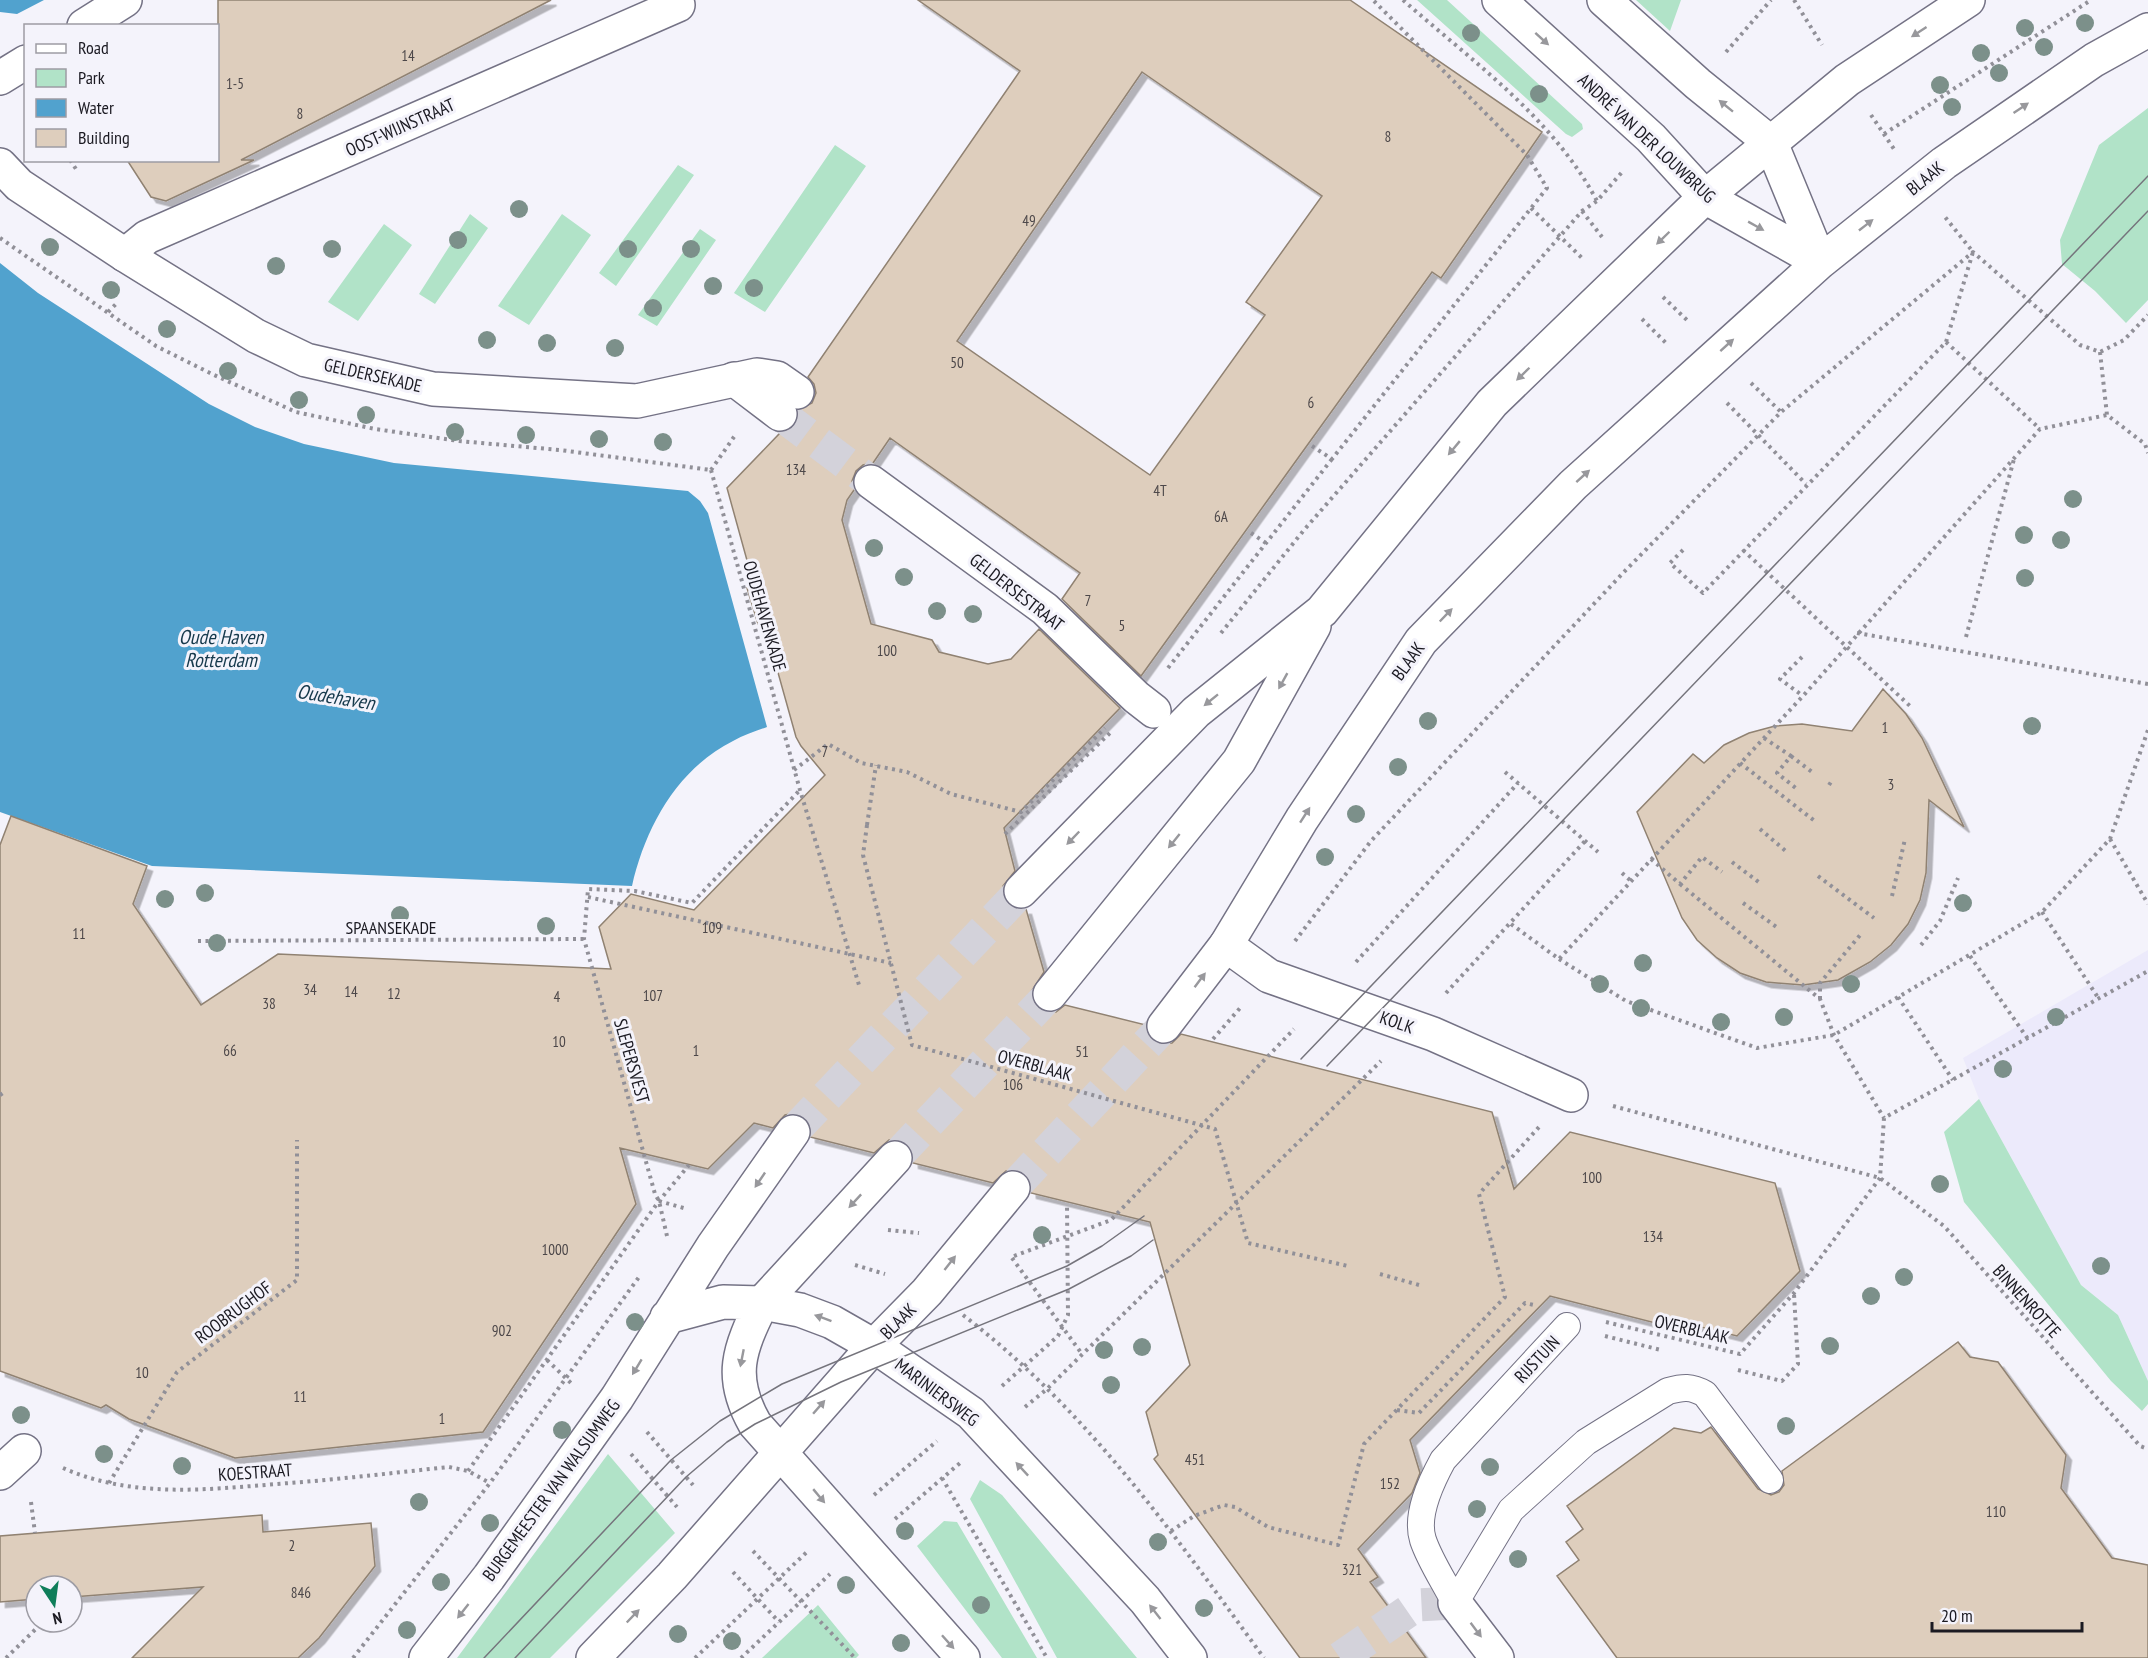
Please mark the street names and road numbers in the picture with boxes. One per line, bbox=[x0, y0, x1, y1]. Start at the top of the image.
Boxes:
street label: ANDRÉ VAN DER LOUWBRUG bbox=[1573, 68, 1721, 208]
street label: OOST-WIJNSTRAAT bbox=[342, 93, 458, 161]
street label: BLAAK bbox=[1901, 156, 1949, 200]
street label: GELDERSEKADE bbox=[322, 353, 424, 397]
street label: GELDERSESTRAAT bbox=[965, 548, 1069, 636]
street label: OUDEHAVENKADE bbox=[738, 558, 792, 674]
street label: BLAAK bbox=[1386, 637, 1430, 685]
street label: SPAANSEKADE bbox=[345, 916, 437, 939]
street label: KOLK bbox=[1377, 1005, 1417, 1039]
street label: SLEPERSVEST bbox=[609, 1016, 655, 1106]
street label: OVERBLAAK bbox=[995, 1044, 1075, 1086]
street label: BINNENROTTE bbox=[1988, 1259, 2066, 1343]
street label: ROOBRUGHOF bbox=[190, 1276, 276, 1348]
street label: BLAAK bbox=[875, 1298, 921, 1344]
street label: OVERBLAAK bbox=[1652, 1309, 1732, 1349]
street label: RIJSTUIN bbox=[1509, 1331, 1565, 1387]
street label: MARINIERSWEG bbox=[890, 1353, 984, 1431]
street label: BURGEMEESTER VAN WALSUMWEG bbox=[477, 1394, 625, 1585]
street label: KOESTRAAT bbox=[217, 1458, 293, 1486]

